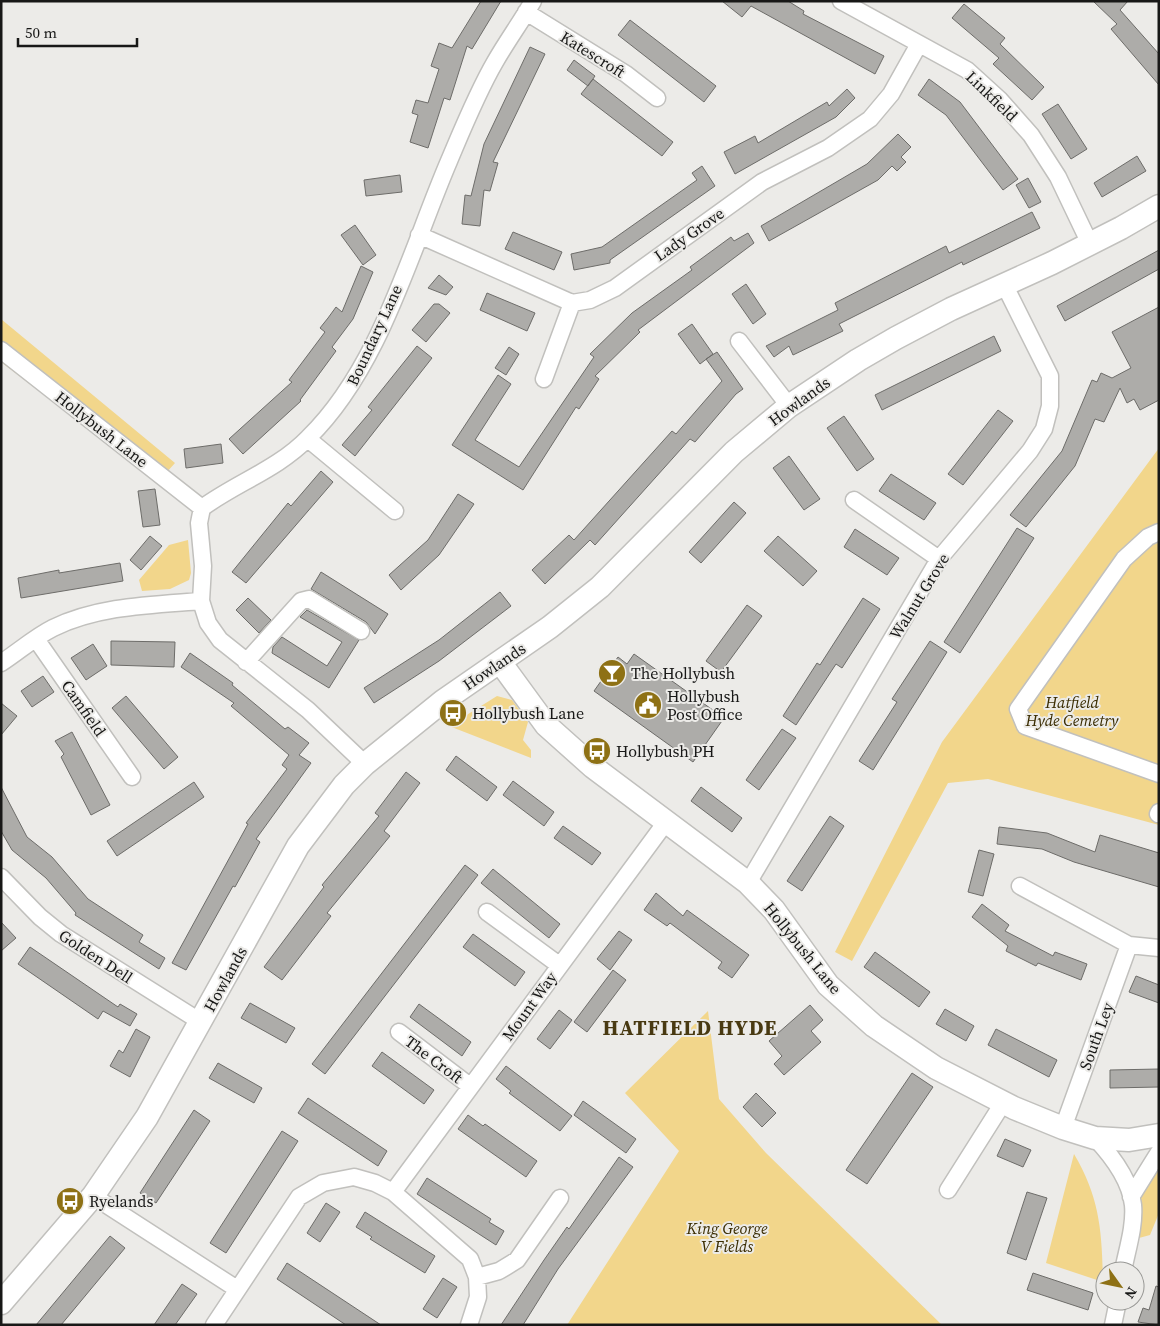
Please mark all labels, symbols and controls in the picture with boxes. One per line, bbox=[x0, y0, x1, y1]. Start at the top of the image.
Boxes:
scale bar bbox=[18, 15, 136, 47]
text: 50 m bbox=[25, 22, 57, 43]
street label: Katescroft bbox=[556, 25, 630, 83]
street label: Linkfield bbox=[961, 66, 1023, 126]
street label: Lady Grove bbox=[650, 202, 728, 266]
street label: Boundary Lane bbox=[341, 281, 407, 389]
street label: Howlands bbox=[764, 371, 834, 431]
street label: Hollybush Lane bbox=[51, 386, 153, 472]
street label: Walnut Grove bbox=[884, 549, 954, 643]
street label: Howlands bbox=[458, 637, 530, 695]
bar icon: The Hollybush bbox=[597, 658, 627, 688]
place label: The Hollybush bbox=[631, 662, 736, 684]
street label: Camfield bbox=[57, 675, 111, 741]
place label: Hollybush Post Office bbox=[667, 685, 743, 725]
public building icon: Hollybush Post Office bbox=[633, 690, 663, 720]
park label: Hatfield Hyde Cemetry bbox=[1025, 691, 1119, 731]
bus stop icon: Hollybush Lane bbox=[438, 698, 468, 728]
place label: Hollybush Lane bbox=[472, 702, 584, 724]
bus stop icon: Hollybush PH bbox=[582, 736, 612, 766]
place label: Hollybush PH bbox=[616, 740, 715, 762]
street label: Hollybush Lane bbox=[759, 897, 847, 999]
street label: Golden Dell bbox=[55, 924, 137, 988]
street label: Howlands bbox=[198, 942, 252, 1016]
street label: Mount Way bbox=[496, 966, 562, 1045]
street label: South Ley bbox=[1074, 998, 1119, 1073]
district label: HATFIELD HYDE bbox=[602, 1013, 778, 1042]
street label: The Croft bbox=[401, 1030, 468, 1088]
bus stop icon: Ryelands bbox=[55, 1186, 85, 1216]
place label: Ryelands bbox=[89, 1190, 153, 1212]
park label: King George V Fields bbox=[686, 1217, 768, 1257]
north arrow bbox=[1095, 1261, 1145, 1311]
text: N bbox=[1120, 1283, 1142, 1303]

